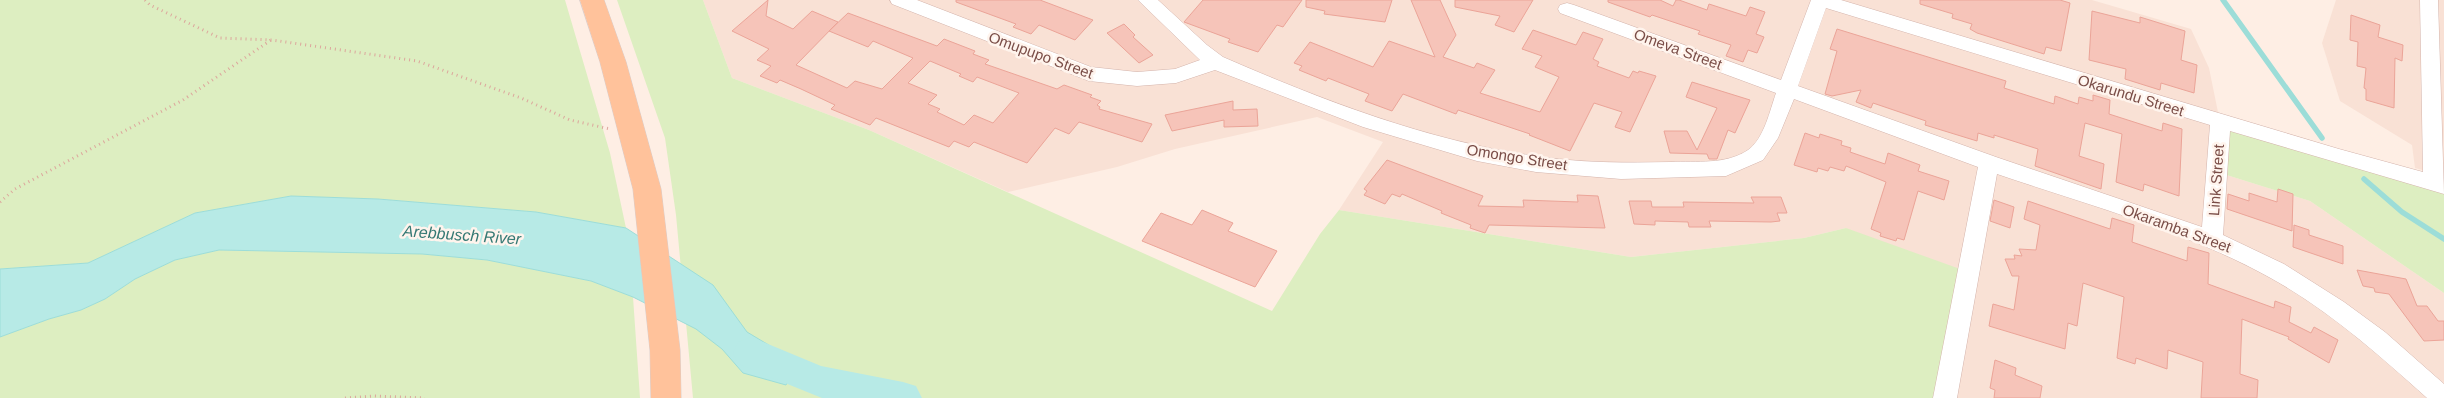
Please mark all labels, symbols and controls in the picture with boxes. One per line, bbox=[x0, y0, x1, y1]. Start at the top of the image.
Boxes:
street label: Omeva Street bbox=[1632, 25, 1725, 73]
street label: Omupupo Street bbox=[986, 28, 1096, 82]
street label: Okarundu Street bbox=[2076, 71, 2187, 119]
street label: Omongo Street bbox=[1465, 141, 1569, 173]
street label: Link Street bbox=[2205, 143, 2227, 216]
street label: Okaramba Street bbox=[2120, 200, 2234, 256]
water label: Arebbusch River bbox=[401, 222, 522, 248]

